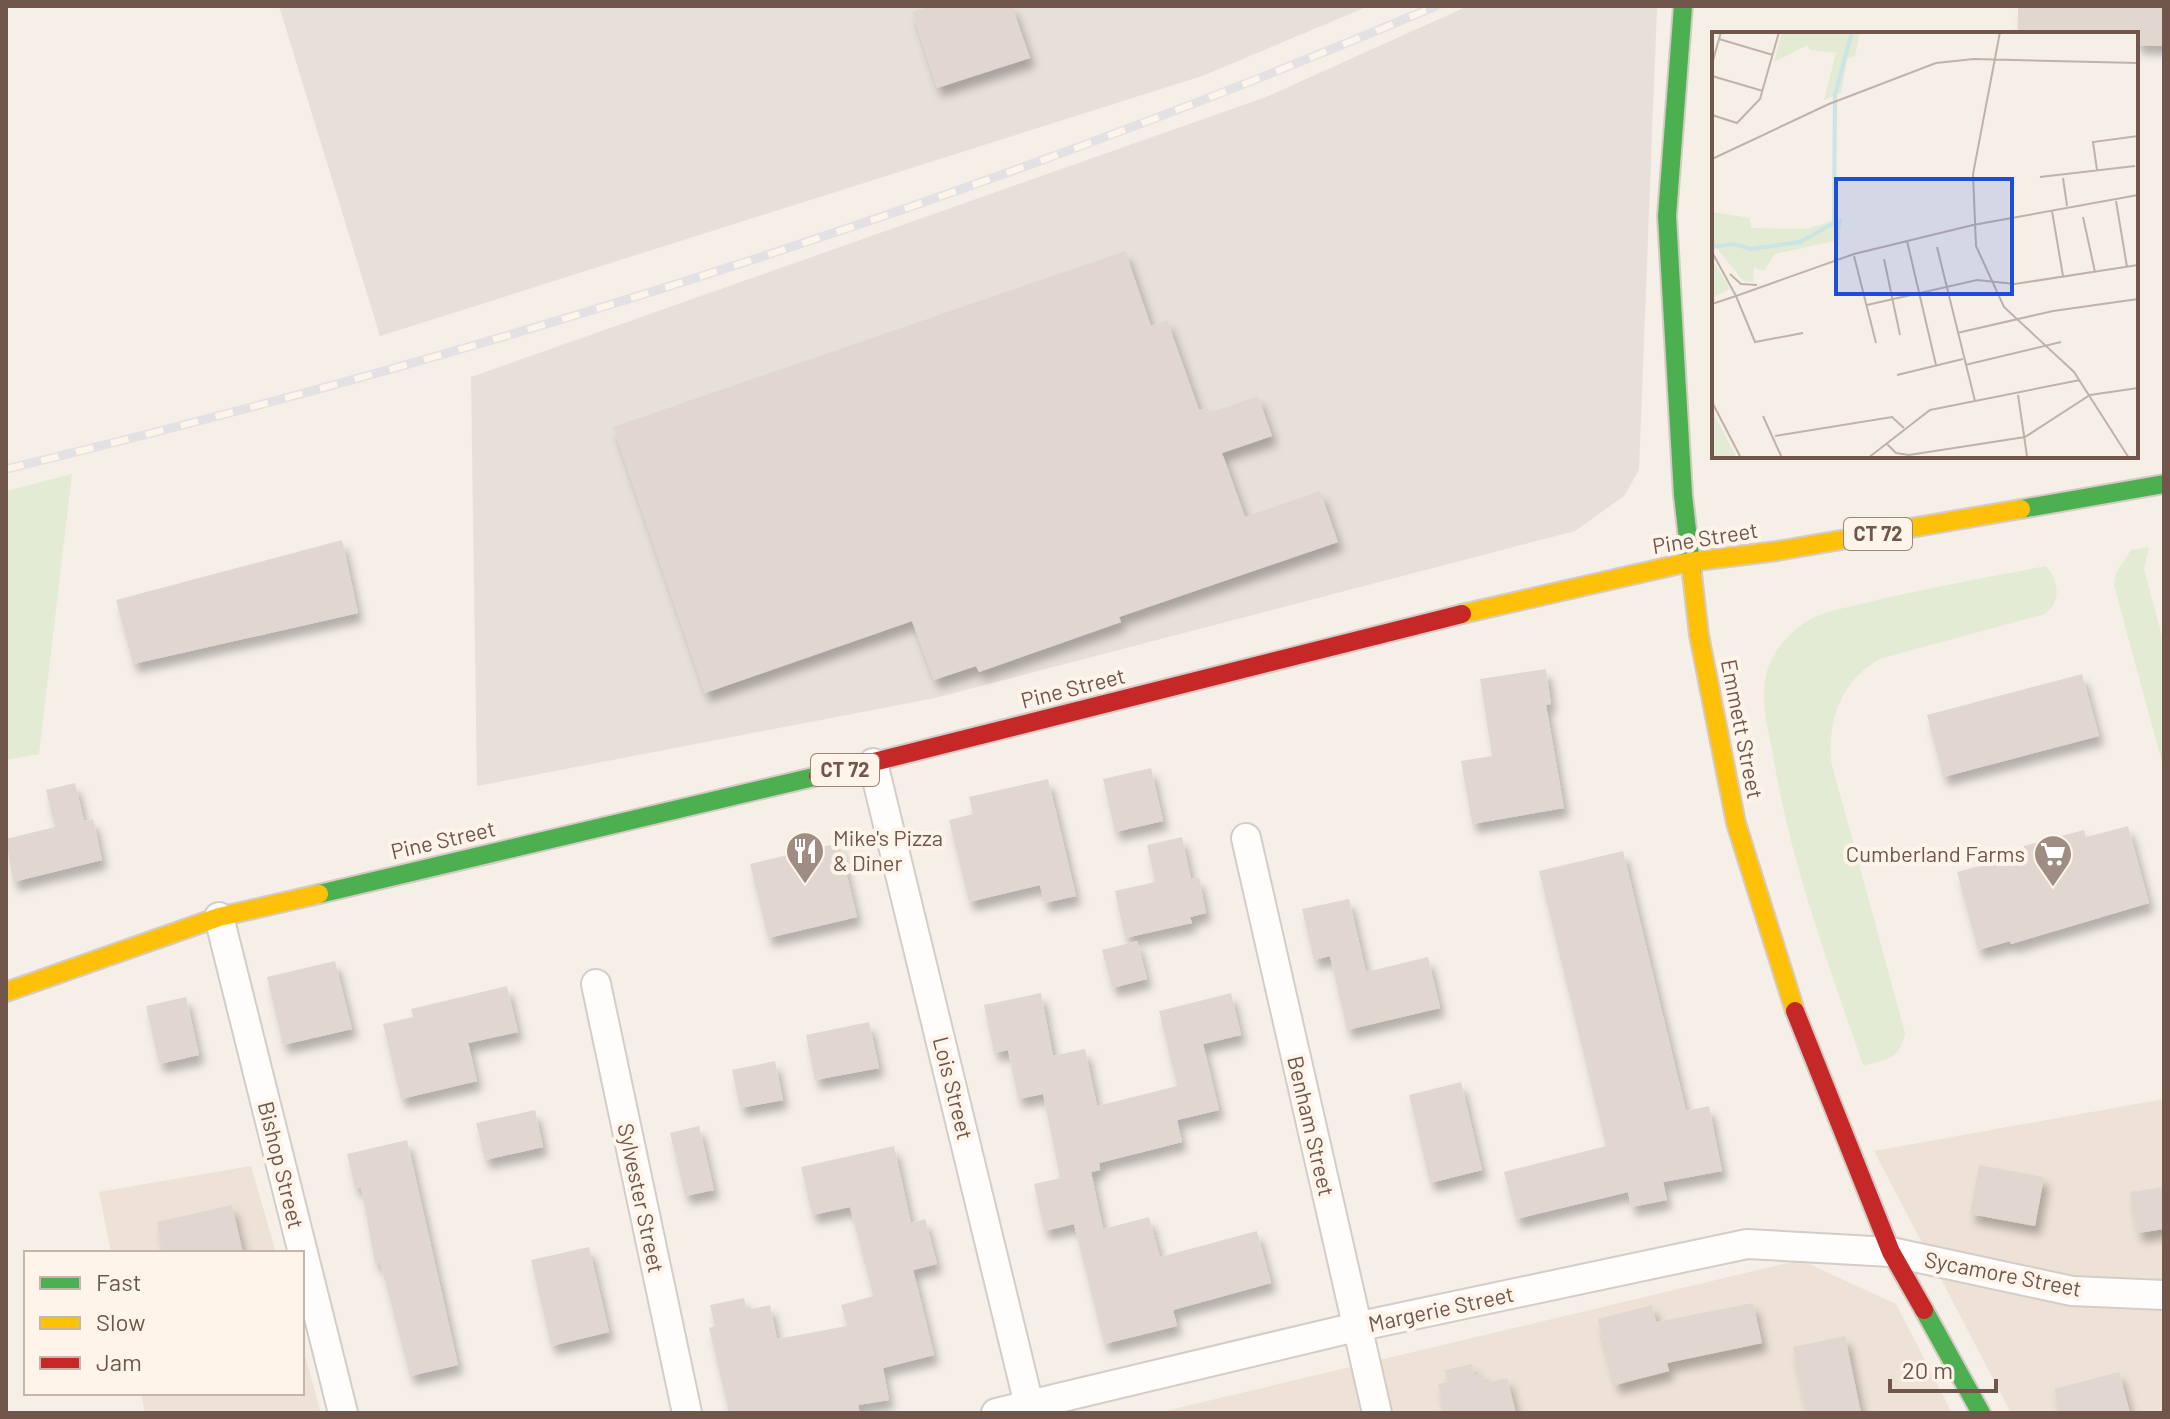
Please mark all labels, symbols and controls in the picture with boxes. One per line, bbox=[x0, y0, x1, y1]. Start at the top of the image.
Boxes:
inset map bbox=[1712, 32, 2138, 458]
street label: Pine Street bbox=[1650, 516, 1759, 558]
road number: CT 72 bbox=[1844, 518, 1912, 550]
street label: Emmett Street bbox=[1717, 657, 1769, 801]
street label: Pine Street bbox=[1018, 662, 1128, 713]
road number: CT 72 bbox=[811, 754, 879, 786]
street label: Pine Street bbox=[388, 814, 498, 864]
place label: Mike's Pizza & Diner bbox=[833, 824, 943, 875]
restaurant icon: Mike's Pizza & Diner bbox=[784, 830, 826, 885]
supermarket icon: Cumberland Farms bbox=[2032, 833, 2074, 888]
place label: Cumberland Farms bbox=[1846, 840, 2025, 866]
street label: Lois Street bbox=[929, 1034, 979, 1142]
street label: Benham Street bbox=[1283, 1053, 1341, 1198]
street label: Bishop Street bbox=[254, 1098, 310, 1231]
street label: Sylvester Street bbox=[613, 1121, 671, 1275]
street label: Sycamore Street bbox=[1922, 1245, 2084, 1301]
legend bbox=[24, 1251, 304, 1395]
text: Fast bbox=[96, 1267, 141, 1296]
street label: Margerie Street bbox=[1366, 1280, 1516, 1336]
text: Slow bbox=[96, 1307, 145, 1336]
scale bar bbox=[1890, 1343, 1996, 1393]
text: Jam bbox=[96, 1347, 142, 1376]
text: 20 m bbox=[1902, 1355, 1953, 1384]

